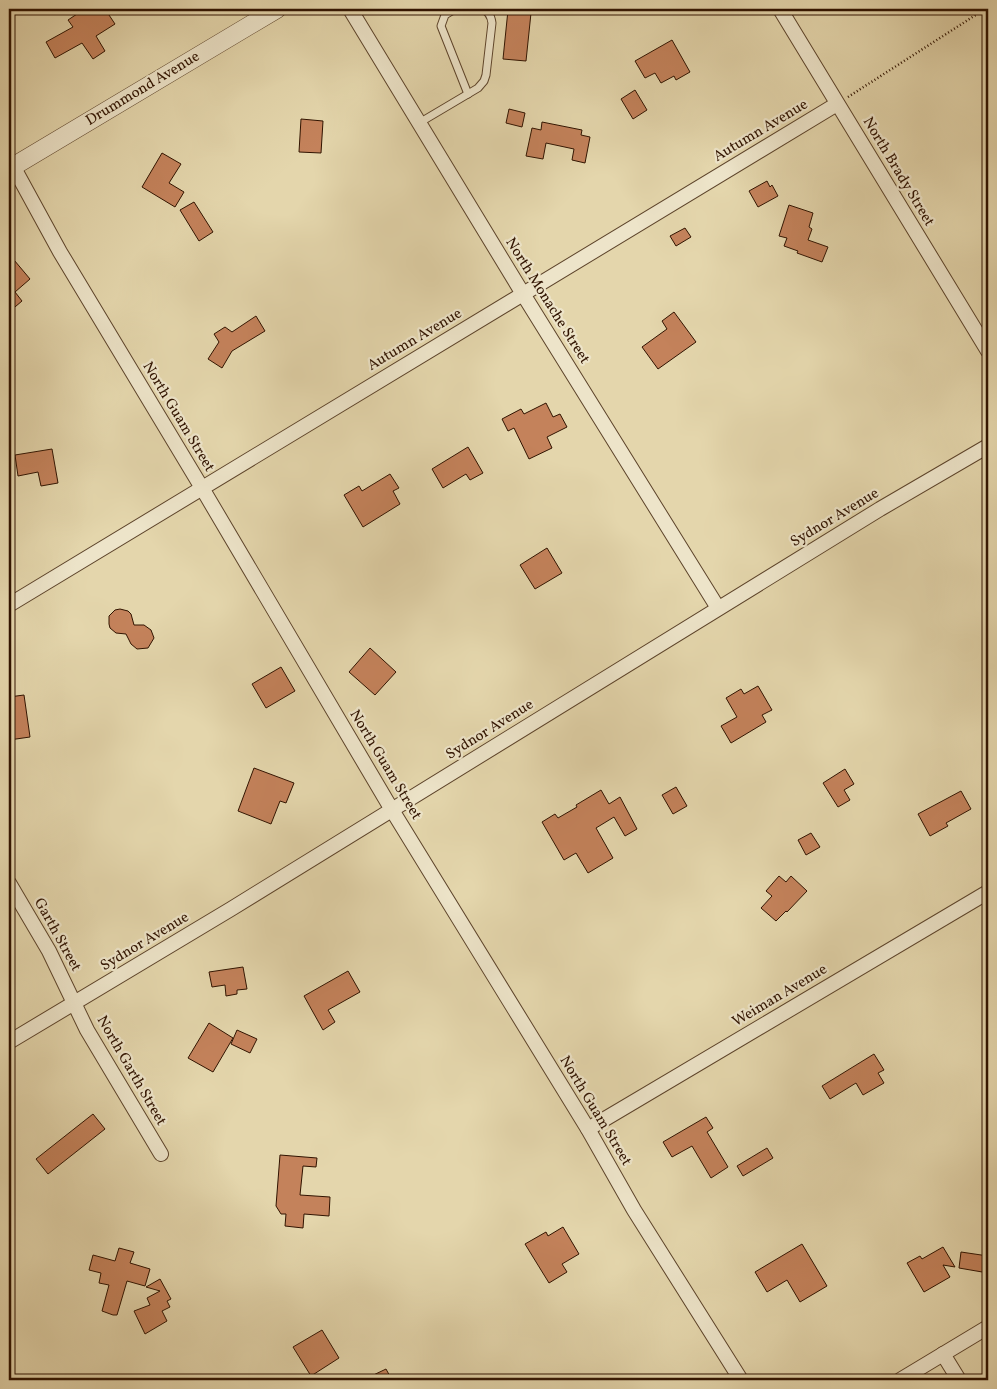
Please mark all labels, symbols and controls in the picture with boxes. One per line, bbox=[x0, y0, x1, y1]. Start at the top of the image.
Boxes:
street label: Drummond Avenue bbox=[82, 47, 204, 131]
street label: Autumn Avenue bbox=[710, 95, 812, 167]
street label: North Brady Street bbox=[857, 113, 939, 231]
street label: North Monache Street bbox=[500, 234, 594, 368]
street label: Autumn Avenue bbox=[364, 304, 466, 376]
street label: North Guam Street bbox=[137, 358, 219, 476]
street label: Sydnor Avenue bbox=[787, 483, 883, 553]
street label: Sydnor Avenue bbox=[442, 695, 538, 765]
street label: North Guam Street bbox=[344, 706, 426, 824]
street label: Garth Street bbox=[28, 894, 86, 976]
street label: Sydnor Avenue bbox=[97, 907, 193, 977]
street label: Weiman Avenue bbox=[729, 959, 831, 1033]
street label: North Garth Street bbox=[91, 1012, 171, 1130]
street label: North Guam Street bbox=[554, 1052, 636, 1170]

